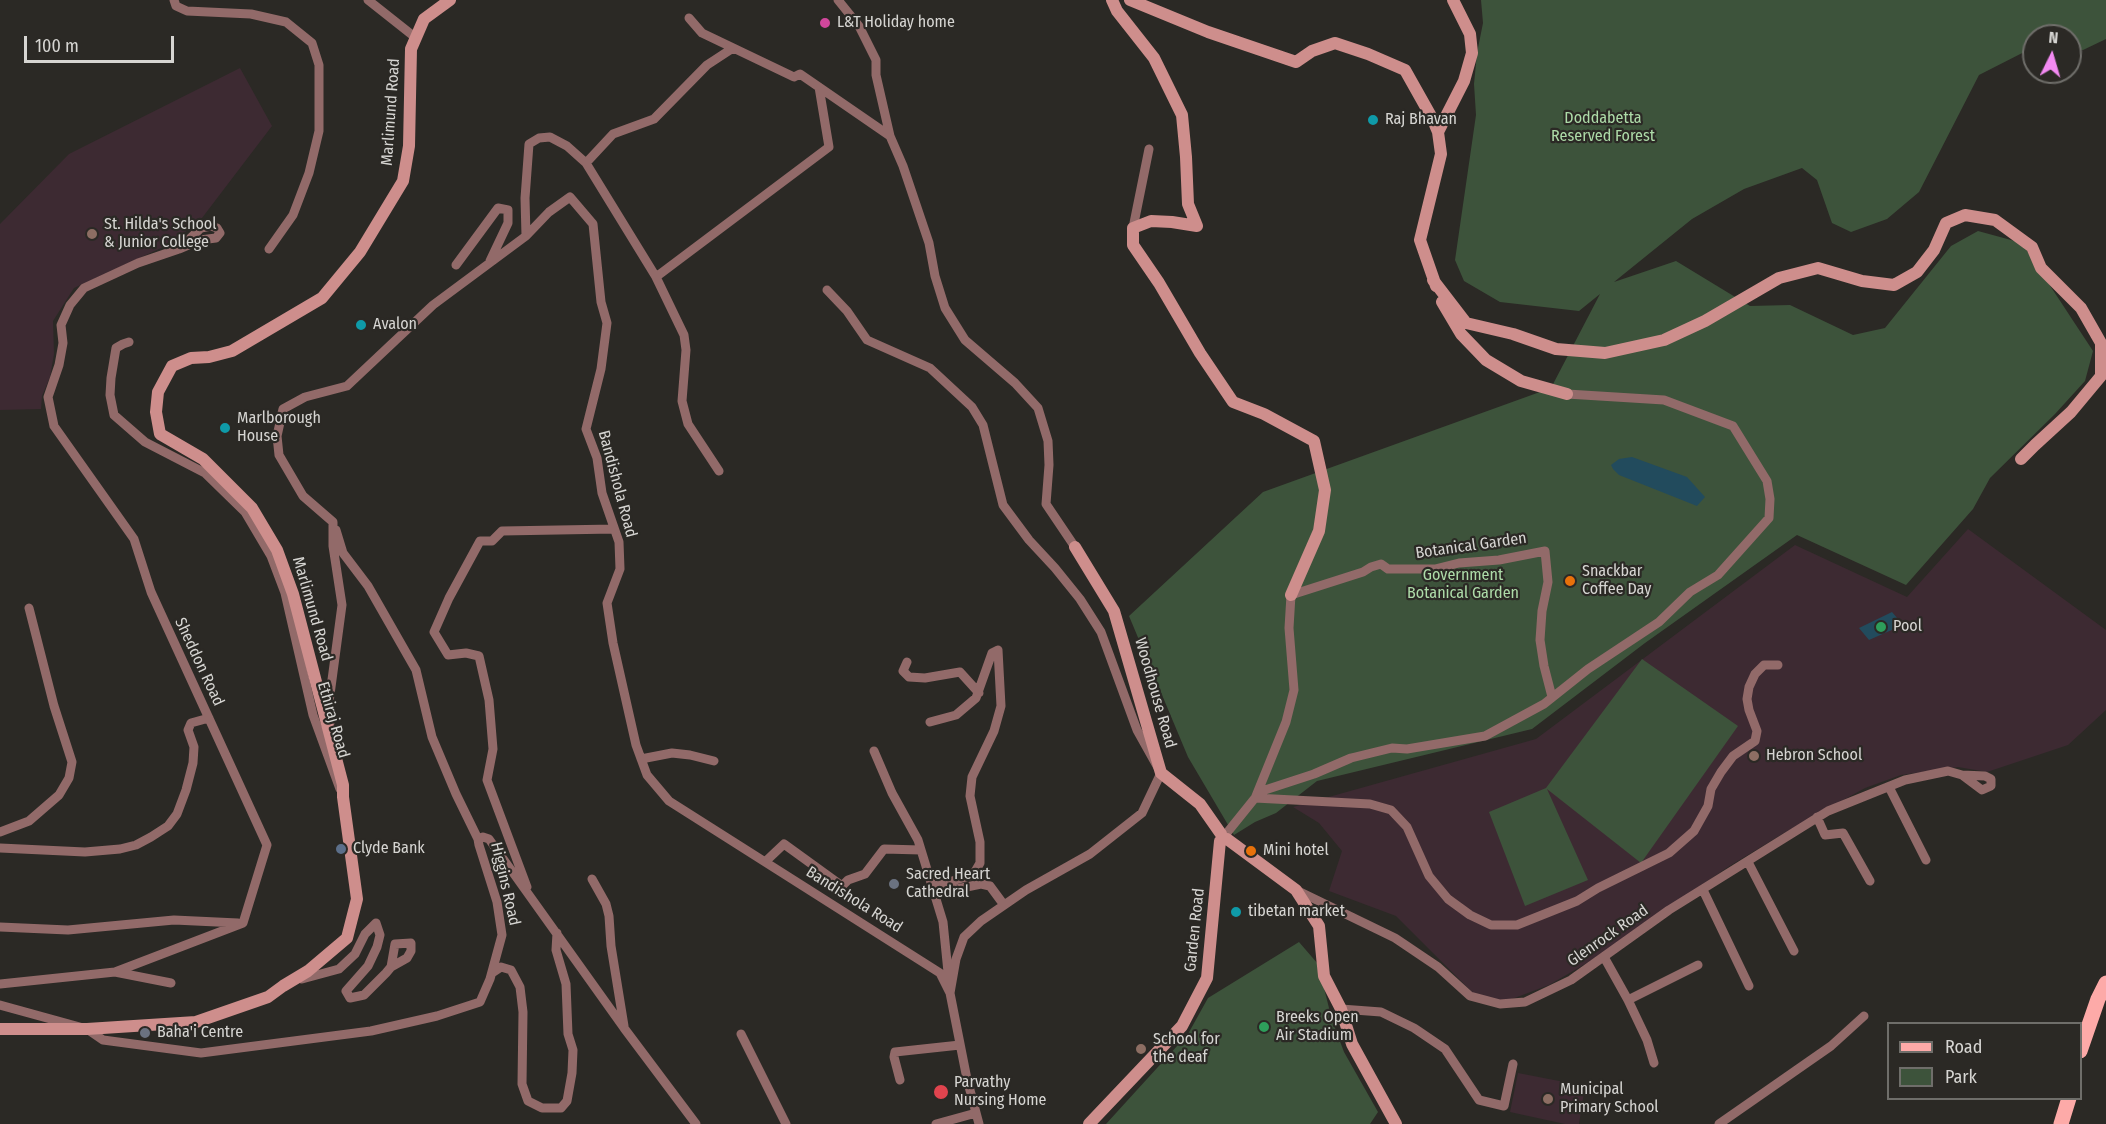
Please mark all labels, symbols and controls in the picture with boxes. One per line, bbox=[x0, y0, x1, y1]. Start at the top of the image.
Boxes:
place label: L&T Holiday home bbox=[837, 13, 955, 33]
marker: L&T Holiday home bbox=[818, 16, 832, 30]
scale bar bbox=[27, 24, 177, 62]
north arrow bbox=[2022, 24, 2082, 84]
text: N bbox=[2048, 28, 2059, 47]
text: 100 m bbox=[35, 35, 79, 57]
street label: Marlimund Road bbox=[378, 58, 404, 166]
park label: Doddabetta Reserved Forest bbox=[1551, 109, 1655, 147]
place label: Raj Bhavan bbox=[1385, 110, 1457, 130]
marker: Raj Bhavan bbox=[1366, 113, 1380, 127]
place label: St. Hilda's School & Junior College bbox=[104, 215, 216, 253]
marker: St. Hilda's School & Junior College bbox=[85, 227, 99, 241]
place label: Avalon bbox=[373, 315, 417, 335]
marker: Avalon bbox=[354, 318, 368, 332]
place label: Marlborough House bbox=[237, 409, 321, 447]
marker: Marlborough House bbox=[218, 421, 232, 435]
street label: Bandishola Road bbox=[593, 428, 641, 540]
street label: Botanical Garden bbox=[1414, 529, 1528, 563]
street label: Marlimund Road bbox=[288, 555, 336, 663]
place label: Snackbar Coffee Day bbox=[1582, 562, 1651, 600]
park label: Government Botanical Garden bbox=[1407, 566, 1519, 604]
marker: Snackbar Coffee Day bbox=[1563, 574, 1577, 588]
street label: Sheddon Road bbox=[170, 615, 228, 709]
place label: Pool bbox=[1893, 617, 1922, 637]
marker: Pool bbox=[1874, 620, 1888, 634]
street label: Woodhouse Road bbox=[1130, 636, 1180, 750]
street label: Ethiraj Road bbox=[313, 680, 353, 760]
place label: Hebron School bbox=[1766, 746, 1862, 766]
marker: Hebron School bbox=[1747, 749, 1761, 763]
place label: Clyde Bank bbox=[353, 839, 425, 859]
street label: Higgins Road bbox=[486, 840, 524, 928]
place label: Mini hotel bbox=[1263, 841, 1329, 861]
marker: Clyde Bank bbox=[334, 842, 348, 856]
marker: Mini hotel bbox=[1244, 844, 1258, 858]
street label: Bandishola Road bbox=[802, 863, 906, 937]
place label: Sacred Heart Cathedral bbox=[906, 865, 990, 903]
marker: Sacred Heart Cathedral bbox=[887, 877, 901, 891]
street label: Garden Road bbox=[1181, 887, 1209, 973]
street label: Glenrock Road bbox=[1564, 901, 1652, 971]
place label: tibetan market bbox=[1248, 902, 1345, 922]
marker: tibetan market bbox=[1229, 905, 1243, 919]
place label: Breeks Open Air Stadium bbox=[1276, 1008, 1359, 1046]
marker: Breeks Open Air Stadium bbox=[1257, 1020, 1271, 1034]
legend bbox=[1887, 1022, 2082, 1100]
place label: Baha'i Centre bbox=[157, 1023, 243, 1043]
marker: Baha'i Centre bbox=[138, 1026, 152, 1040]
place label: School for the deaf bbox=[1153, 1030, 1220, 1068]
text: Road bbox=[1945, 1036, 1982, 1058]
marker: School for the deaf bbox=[1134, 1042, 1148, 1056]
text: Park bbox=[1945, 1066, 1977, 1088]
place label: Parvathy Nursing Home bbox=[954, 1073, 1046, 1111]
place label: Municipal Primary School bbox=[1560, 1080, 1659, 1118]
marker: Parvathy Nursing Home bbox=[932, 1083, 950, 1101]
marker: Municipal Primary School bbox=[1541, 1092, 1555, 1106]

